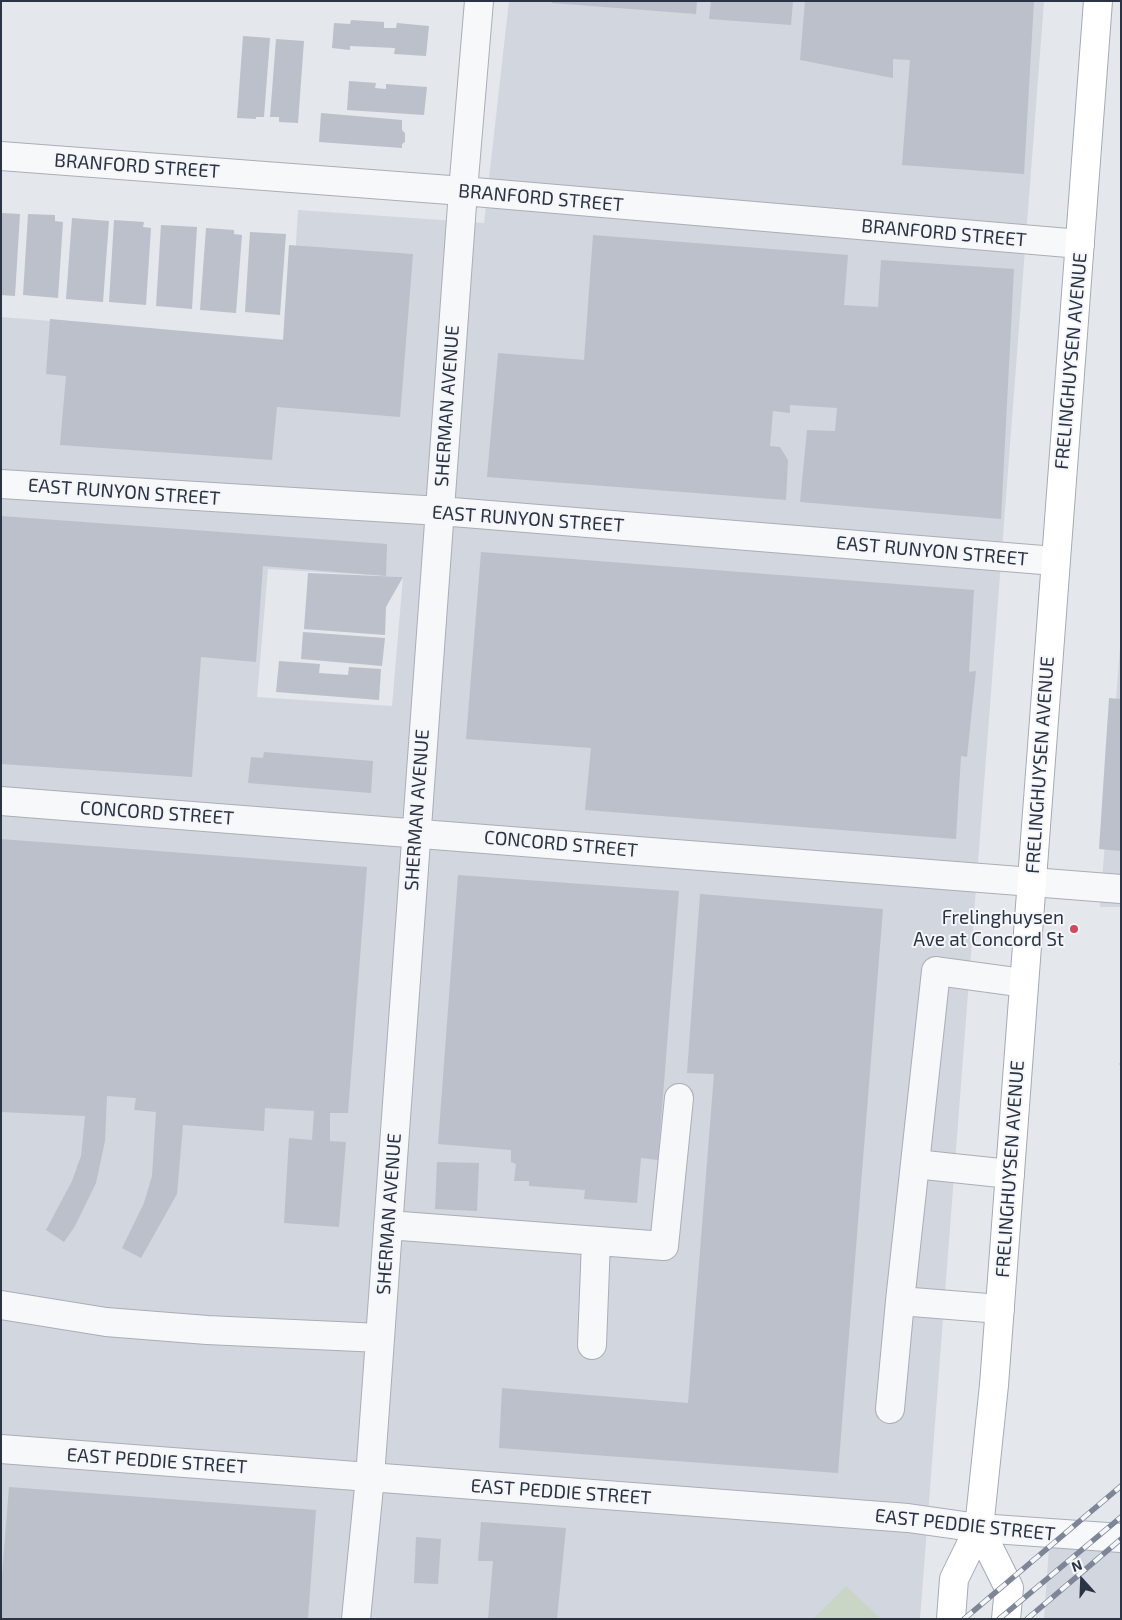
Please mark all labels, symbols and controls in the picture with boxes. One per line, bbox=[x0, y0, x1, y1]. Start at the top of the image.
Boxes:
street label: BRANFORD STREET bbox=[53, 149, 221, 183]
street label: BRANFORD STREET bbox=[457, 179, 625, 217]
street label: BRANFORD STREET bbox=[860, 214, 1028, 252]
street label: FRELINGHUYSEN AVENUE bbox=[1050, 252, 1092, 470]
street label: SHERMAN AVENUE bbox=[430, 324, 464, 488]
street label: EAST RUNYON STREET bbox=[27, 474, 221, 510]
street label: EAST RUNYON STREET bbox=[431, 501, 625, 537]
street label: EAST RUNYON STREET bbox=[835, 531, 1029, 571]
street label: FRELINGHUYSEN AVENUE bbox=[1021, 656, 1059, 874]
street label: SHERMAN AVENUE bbox=[400, 728, 434, 892]
street label: CONCORD STREET bbox=[79, 796, 235, 830]
street label: CONCORD STREET bbox=[483, 826, 639, 862]
place label: Frelinghuysen Ave at Concord St bbox=[913, 907, 1064, 951]
marker: Frelinghuysen Ave at Concord St bbox=[1068, 923, 1080, 935]
street label: FRELINGHUYSEN AVENUE bbox=[991, 1060, 1029, 1278]
street label: SHERMAN AVENUE bbox=[372, 1132, 406, 1296]
street label: EAST PEDDIE STREET bbox=[66, 1443, 248, 1479]
street label: EAST PEDDIE STREET bbox=[470, 1474, 652, 1510]
street label: EAST PEDDIE STREET bbox=[874, 1504, 1056, 1546]
north arrow bbox=[1057, 1555, 1107, 1605]
text: N bbox=[1069, 1556, 1084, 1575]

